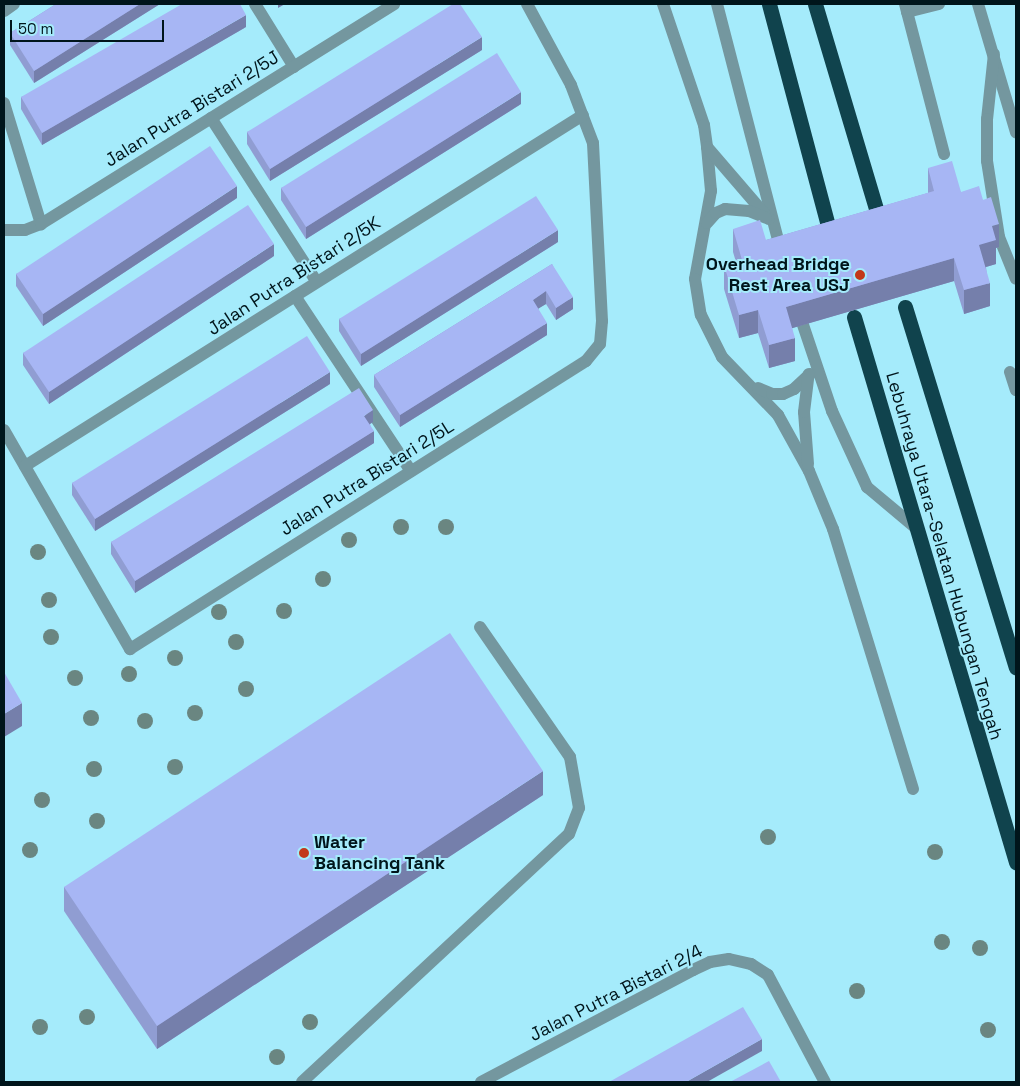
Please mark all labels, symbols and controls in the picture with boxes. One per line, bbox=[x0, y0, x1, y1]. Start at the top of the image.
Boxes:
scale bar bbox=[12, 10, 166, 42]
text: 50 m bbox=[18, 19, 53, 38]
street label: Jalan Putra Bistari 2/5J bbox=[101, 46, 283, 172]
street label: Jalan Putra Bistari 2/5K bbox=[203, 212, 385, 340]
place label: Overhead Bridge Rest Area USJ bbox=[706, 254, 850, 296]
marker: Overhead Bridge Rest Area USJ bbox=[854, 269, 866, 281]
street label: Lebuhraya Utara–Selatan Hubungan Tengah bbox=[881, 369, 1007, 743]
street label: Jalan Putra Bistari 2/5L bbox=[276, 416, 458, 540]
place label: Water Balancing Tank bbox=[314, 832, 446, 874]
marker: Water Balancing Tank bbox=[298, 847, 310, 859]
street label: Jalan Putra Bistari 2/4 bbox=[526, 940, 706, 1046]

